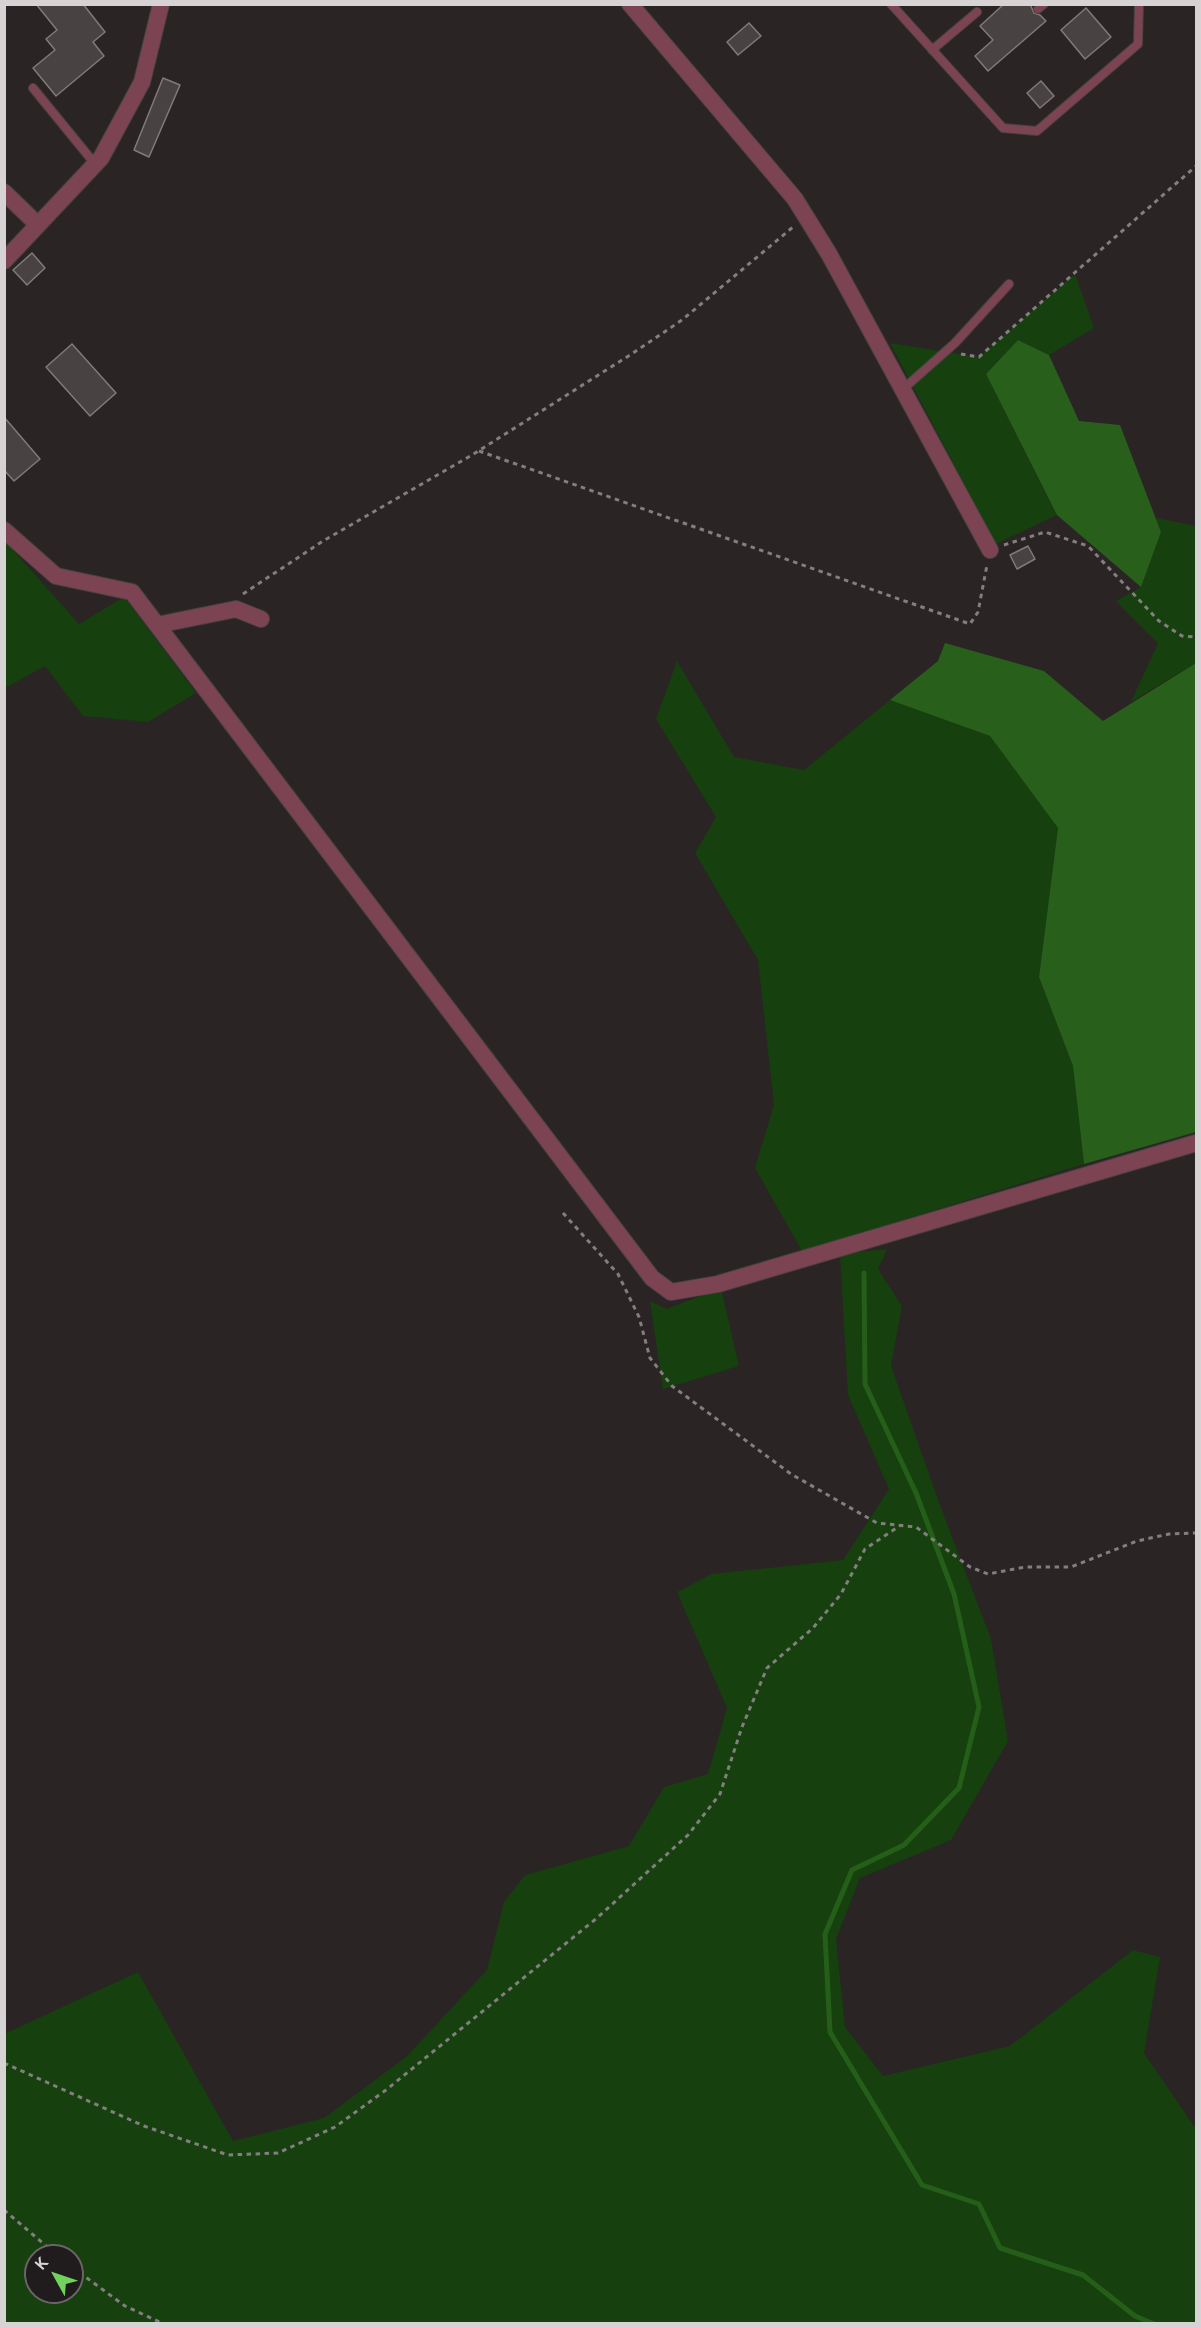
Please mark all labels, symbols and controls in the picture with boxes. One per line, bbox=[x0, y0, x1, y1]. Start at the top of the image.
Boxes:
north arrow bbox=[24, 2244, 84, 2304]
text: K bbox=[31, 2253, 52, 2274]

